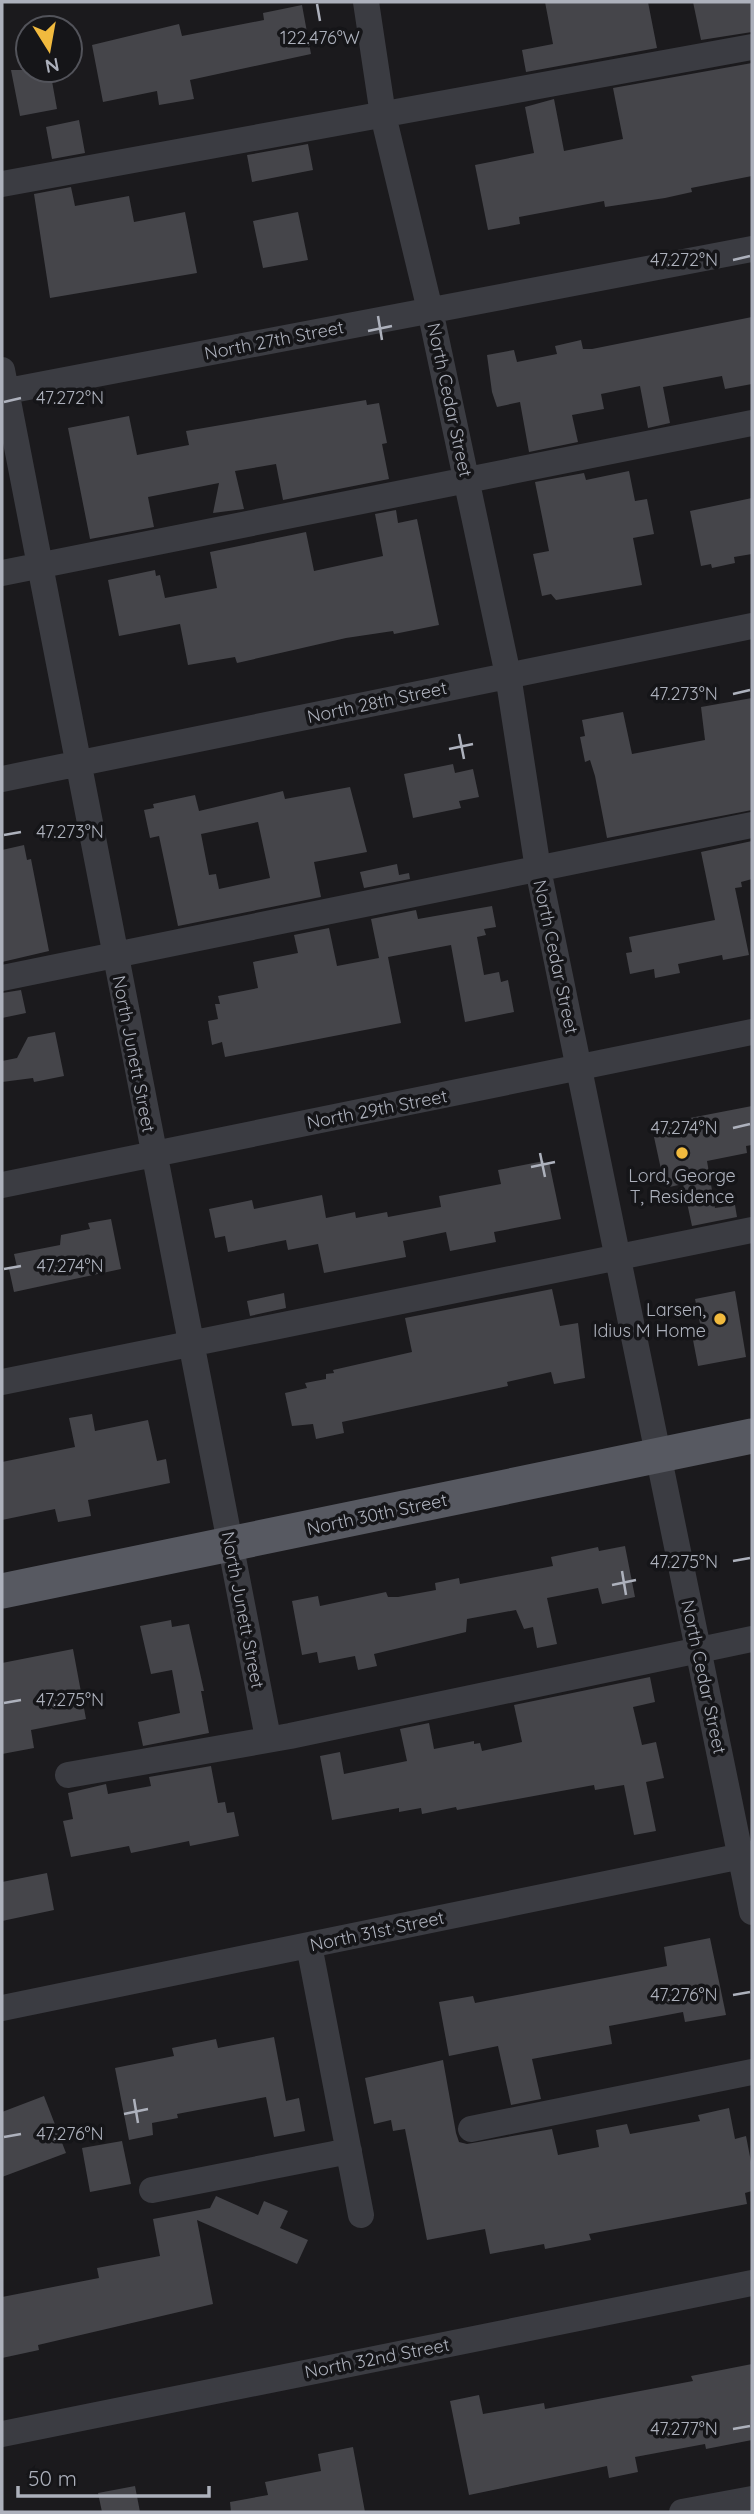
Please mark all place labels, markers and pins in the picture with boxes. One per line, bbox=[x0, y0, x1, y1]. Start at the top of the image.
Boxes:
marker: Lord, George T, Residence bbox=[674, 1145, 690, 1161]
place label: Lord, George T, Residence bbox=[628, 1164, 736, 1208]
place label: Larsen, Idius M Home bbox=[593, 1298, 706, 1342]
marker: Larsen, Idius M Home bbox=[712, 1311, 728, 1327]

